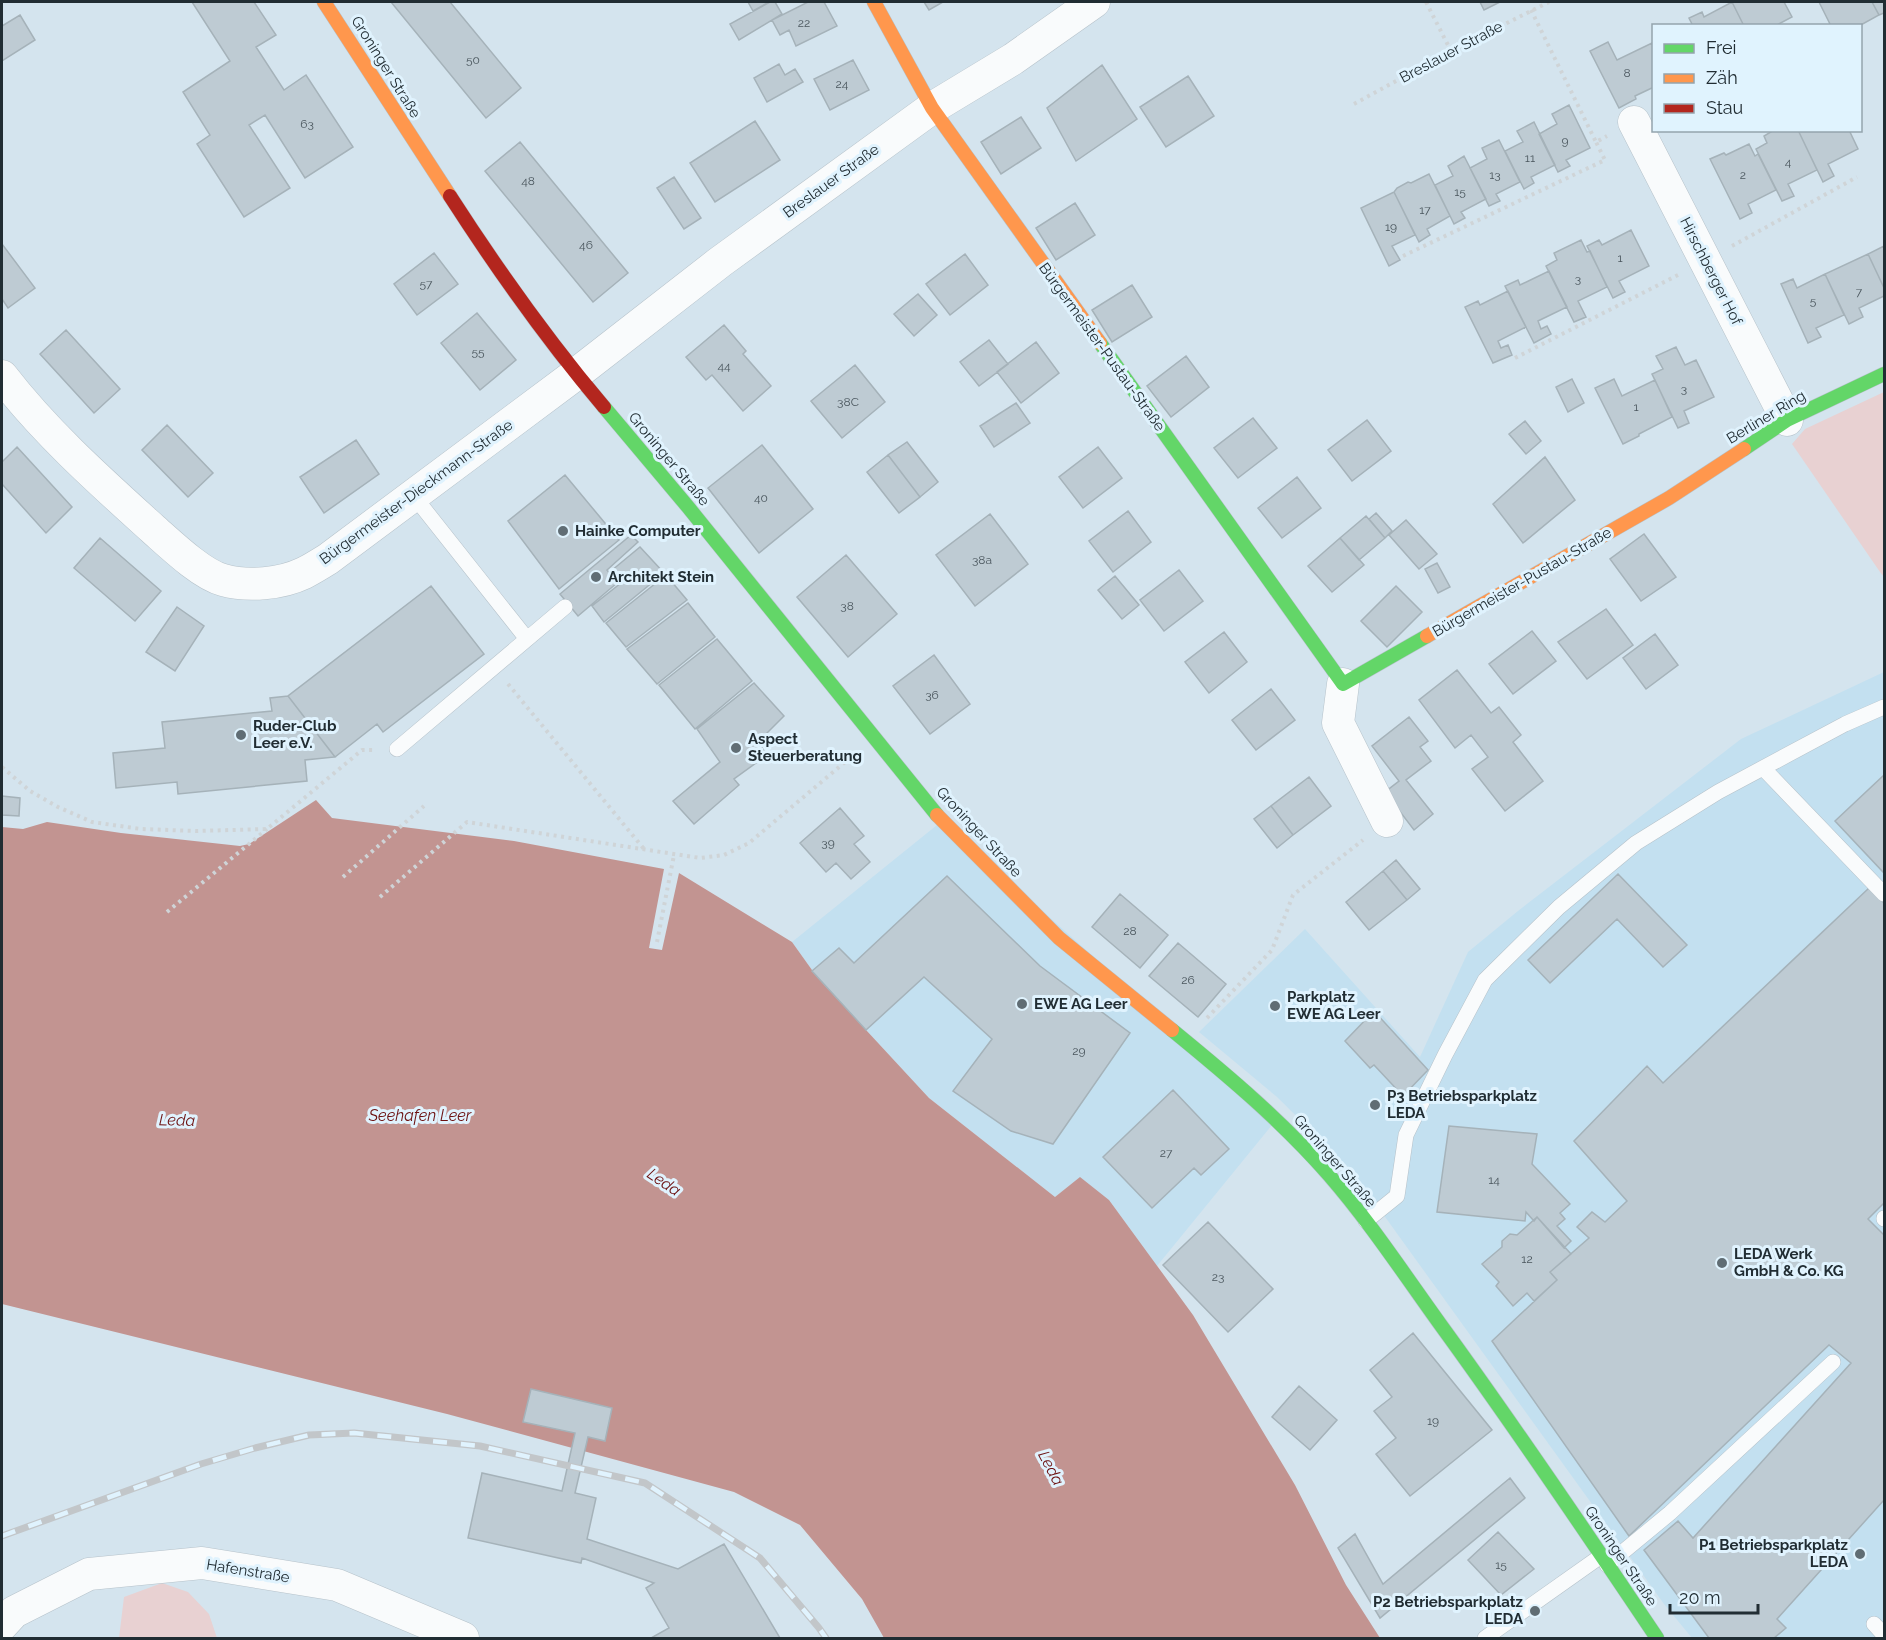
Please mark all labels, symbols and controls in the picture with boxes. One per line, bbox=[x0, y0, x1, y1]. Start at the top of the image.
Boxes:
street label: Groninger Straße bbox=[347, 13, 425, 121]
house number: 22 bbox=[798, 16, 810, 30]
street label: Breslauer Straße bbox=[1396, 17, 1506, 87]
legend bbox=[1652, 24, 1862, 132]
text: Frei bbox=[1706, 37, 1736, 58]
house number: 50 bbox=[466, 53, 480, 67]
house number: 8 bbox=[1623, 66, 1631, 80]
text: Zäh bbox=[1706, 67, 1738, 88]
house number: 24 bbox=[836, 77, 849, 91]
text: Stau bbox=[1706, 97, 1743, 118]
house number: 63 bbox=[300, 117, 314, 131]
house number: 9 bbox=[1561, 134, 1569, 148]
street label: Breslauer Straße bbox=[779, 140, 883, 222]
house number: 11 bbox=[1525, 151, 1535, 165]
house number: 4 bbox=[1785, 155, 1792, 169]
house number: 13 bbox=[1489, 168, 1501, 182]
house number: 2 bbox=[1740, 168, 1746, 182]
house number: 48 bbox=[521, 174, 535, 188]
house number: 15 bbox=[1454, 185, 1466, 199]
house number: 17 bbox=[1419, 203, 1431, 217]
street label: Hirschberger Hof bbox=[1676, 214, 1746, 329]
house number: 19 bbox=[1385, 220, 1397, 234]
house number: 46 bbox=[579, 238, 593, 252]
house number: 1 bbox=[1617, 251, 1623, 265]
street label: Bürgermeister-Pustau-Straße bbox=[1035, 259, 1169, 435]
house number: 3 bbox=[1575, 272, 1581, 286]
house number: 57 bbox=[420, 277, 433, 291]
house number: 7 bbox=[1856, 285, 1863, 299]
house number: 5 bbox=[1810, 294, 1817, 308]
house number: 55 bbox=[471, 345, 485, 359]
house number: 44 bbox=[717, 359, 731, 373]
house number: 3 bbox=[1681, 382, 1687, 396]
street label: Berliner Ring bbox=[1723, 386, 1809, 448]
house number: 38C bbox=[837, 395, 859, 409]
house number: 1 bbox=[1633, 400, 1639, 414]
street label: Groninger Straße bbox=[625, 408, 714, 510]
street label: Bürgermeister-Dieckmann-Straße bbox=[316, 416, 516, 568]
house number: 40 bbox=[754, 491, 768, 505]
place label: Hainke Computer bbox=[575, 522, 701, 540]
street label: Bürgermeister-Pustau-Straße bbox=[1429, 523, 1615, 641]
marker: Hainke Computer bbox=[556, 524, 570, 538]
house number: 38a bbox=[972, 553, 992, 567]
place label: Architekt Stein bbox=[608, 568, 714, 586]
marker: Architekt Stein bbox=[589, 570, 603, 584]
house number: 38 bbox=[840, 599, 854, 613]
house number: 36 bbox=[925, 688, 939, 702]
place label: Ruder-Club Leer e.V. bbox=[253, 717, 337, 752]
marker: Ruder-Club Leer e.V. bbox=[234, 728, 248, 742]
place label: Aspect Steuerberatung bbox=[748, 730, 862, 765]
marker: Aspect Steuerberatung bbox=[729, 741, 743, 755]
street label: Groninger Straße bbox=[933, 783, 1026, 881]
house number: 39 bbox=[821, 836, 835, 850]
house number: 28 bbox=[1123, 924, 1137, 938]
house number: 26 bbox=[1181, 973, 1195, 987]
place label: Parkplatz EWE AG Leer bbox=[1287, 988, 1381, 1023]
place label: EWE AG Leer bbox=[1034, 995, 1128, 1013]
marker: EWE AG Leer bbox=[1015, 997, 1029, 1011]
marker: Parkplatz EWE AG Leer bbox=[1268, 999, 1282, 1013]
house number: 29 bbox=[1072, 1044, 1086, 1058]
place label: P3 Betriebsparkplatz LEDA bbox=[1387, 1087, 1537, 1122]
marker: P3 Betriebsparkplatz LEDA bbox=[1368, 1098, 1382, 1112]
water label: Seehafen Leer bbox=[368, 1106, 472, 1125]
water label: Leda bbox=[159, 1110, 196, 1130]
street label: Groninger Straße bbox=[1290, 1111, 1380, 1211]
house number: 27 bbox=[1160, 1146, 1173, 1160]
water label: Leda bbox=[644, 1164, 685, 1200]
house number: 14 bbox=[1488, 1173, 1500, 1187]
place label: LEDA Werk GmbH & Co. KG bbox=[1734, 1245, 1844, 1280]
house number: 12 bbox=[1521, 1252, 1533, 1266]
marker: LEDA Werk GmbH & Co. KG bbox=[1715, 1256, 1729, 1270]
house number: 23 bbox=[1212, 1270, 1224, 1284]
house number: 19 bbox=[1427, 1414, 1439, 1428]
water label: Leda bbox=[1034, 1448, 1068, 1489]
street label: Groninger Straße bbox=[1581, 1503, 1661, 1610]
place label: P1 Betriebsparkplatz LEDA bbox=[1699, 1536, 1849, 1571]
marker: P1 Betriebsparkplatz LEDA bbox=[1853, 1547, 1867, 1561]
street label: Hafenstraße bbox=[205, 1556, 291, 1586]
house number: 15 bbox=[1495, 1558, 1507, 1572]
scale bar bbox=[1670, 1577, 1758, 1615]
text: 20 m bbox=[1679, 1587, 1721, 1608]
place label: P2 Betriebsparkplatz LEDA bbox=[1373, 1593, 1524, 1628]
marker: P2 Betriebsparkplatz LEDA bbox=[1528, 1604, 1542, 1618]

